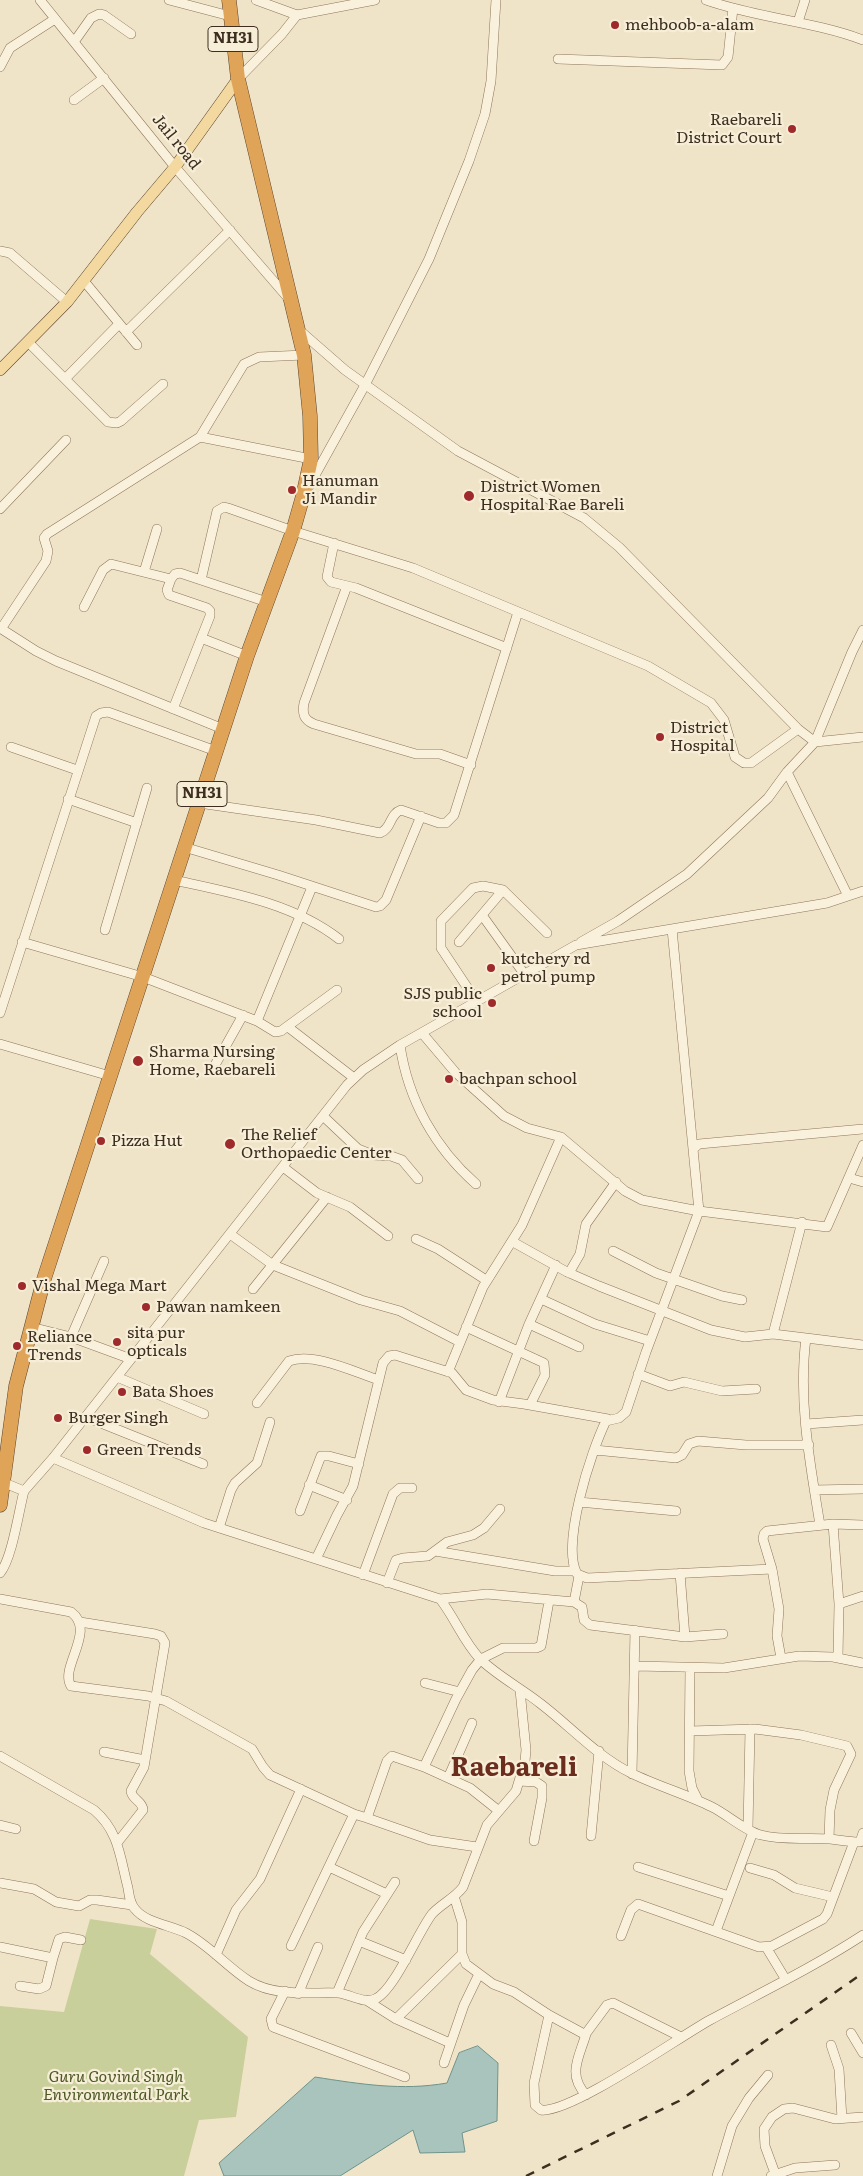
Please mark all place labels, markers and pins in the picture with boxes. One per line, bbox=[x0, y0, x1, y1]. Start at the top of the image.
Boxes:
place label: mehboob-a-alam bbox=[625, 15, 754, 35]
marker: mehboob-a-alam bbox=[609, 19, 621, 31]
place label: Raebareli District Court bbox=[676, 110, 782, 148]
marker: Raebareli District Court bbox=[786, 123, 798, 135]
place label: Hanuman Ji Mandir bbox=[302, 471, 379, 509]
place label: District Women Hospital Rae Bareli bbox=[480, 477, 624, 515]
marker: Hanuman Ji Mandir bbox=[286, 484, 298, 496]
marker: District Women Hospital Rae Bareli bbox=[462, 489, 476, 503]
place label: District Hospital bbox=[670, 718, 735, 756]
marker: District Hospital bbox=[654, 731, 666, 743]
place label: kutchery rd petrol pump bbox=[501, 949, 595, 987]
marker: kutchery rd petrol pump bbox=[485, 962, 497, 974]
place label: SJS public school bbox=[403, 984, 482, 1022]
marker: SJS public school bbox=[486, 997, 498, 1009]
place label: Sharma Nursing Home, Raebareli bbox=[149, 1042, 276, 1080]
marker: Sharma Nursing Home, Raebareli bbox=[131, 1054, 145, 1068]
place label: bachpan school bbox=[459, 1069, 577, 1089]
marker: bachpan school bbox=[443, 1073, 455, 1085]
place label: The Relief Orthopaedic Center bbox=[241, 1125, 391, 1163]
place label: Pizza Hut bbox=[111, 1131, 183, 1151]
marker: Pizza Hut bbox=[95, 1135, 107, 1147]
marker: The Relief Orthopaedic Center bbox=[223, 1137, 237, 1151]
place label: Vishal Mega Mart bbox=[32, 1276, 167, 1296]
marker: Vishal Mega Mart bbox=[16, 1280, 28, 1292]
place label: Pawan namkeen bbox=[156, 1297, 281, 1317]
marker: Pawan namkeen bbox=[140, 1301, 152, 1313]
place label: sita pur opticals bbox=[127, 1323, 187, 1361]
place label: Reliance Trends bbox=[27, 1327, 92, 1365]
marker: sita pur opticals bbox=[111, 1336, 123, 1348]
marker: Reliance Trends bbox=[11, 1340, 23, 1352]
place label: Bata Shoes bbox=[132, 1382, 214, 1402]
marker: Bata Shoes bbox=[116, 1386, 128, 1398]
place label: Burger Singh bbox=[68, 1408, 169, 1428]
marker: Burger Singh bbox=[52, 1412, 64, 1424]
place label: Green Trends bbox=[97, 1440, 201, 1460]
marker: Green Trends bbox=[81, 1444, 93, 1456]

